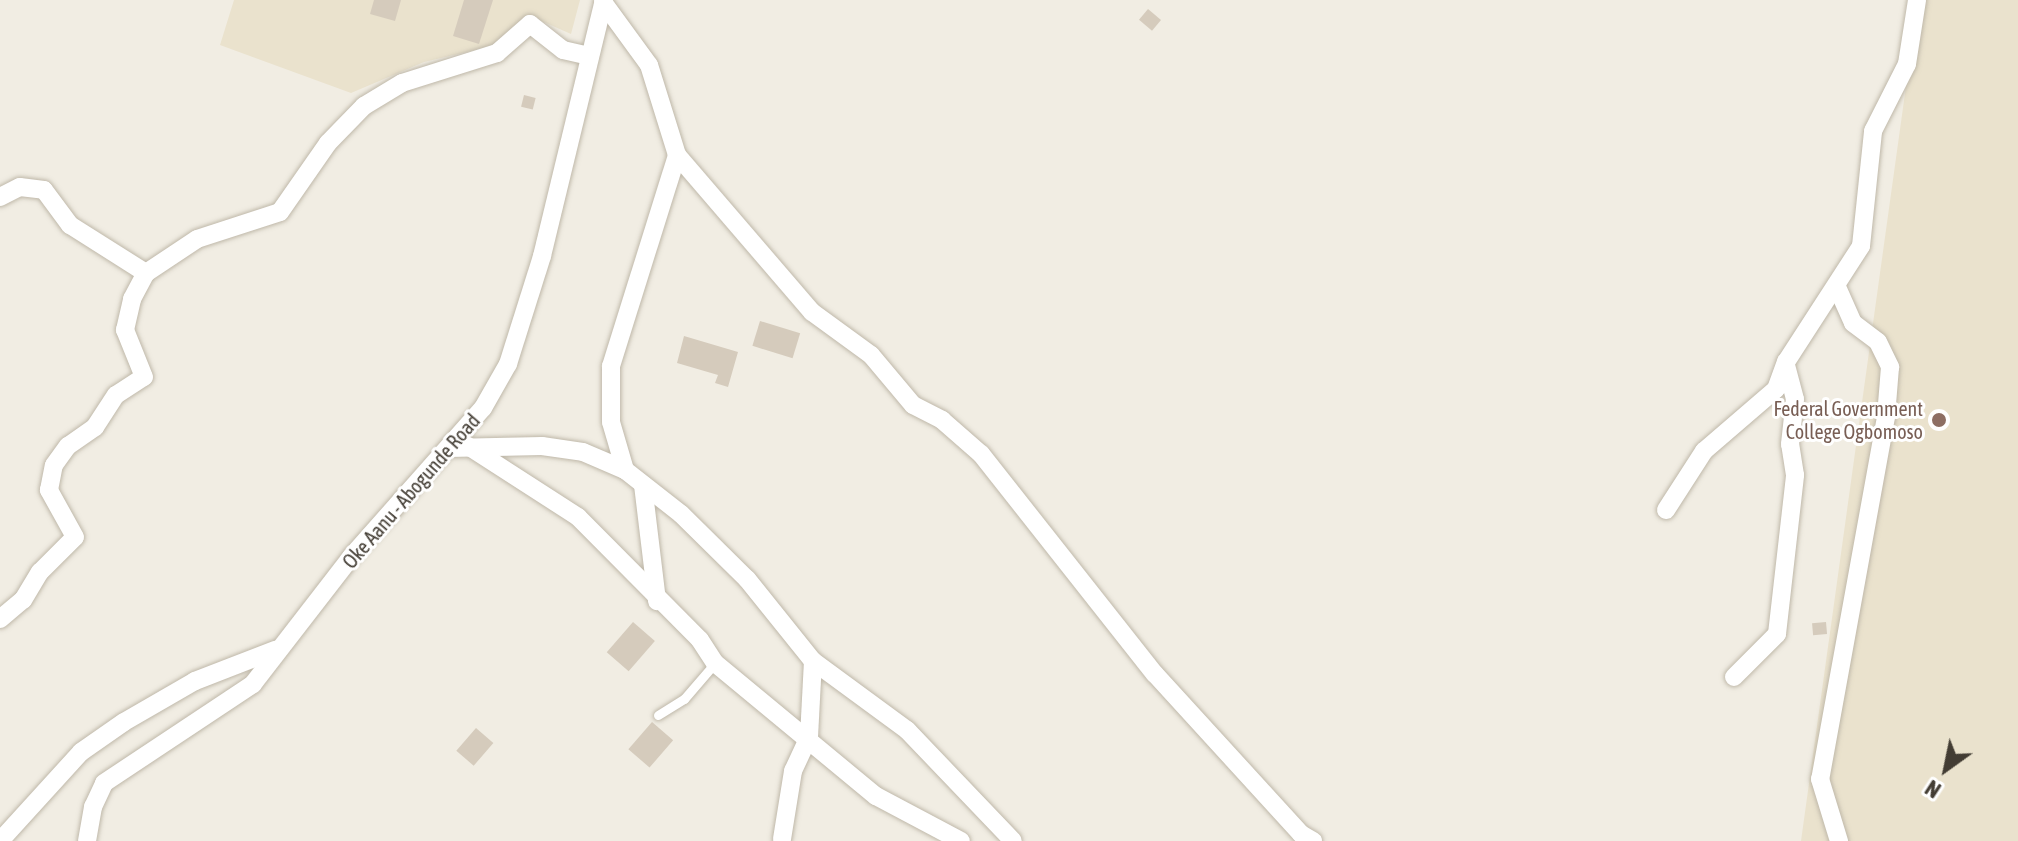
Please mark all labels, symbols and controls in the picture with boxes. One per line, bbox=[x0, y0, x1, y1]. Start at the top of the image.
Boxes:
place label: Federal Government College Ogbomoso bbox=[1774, 396, 1923, 443]
street label: Oke Aanu - Abogunde Road bbox=[337, 409, 485, 573]
marker: Federal Government College Ogbomoso bbox=[1930, 411, 1948, 429]
north arrow bbox=[1906, 729, 1986, 809]
text: N bbox=[1920, 775, 1945, 804]

